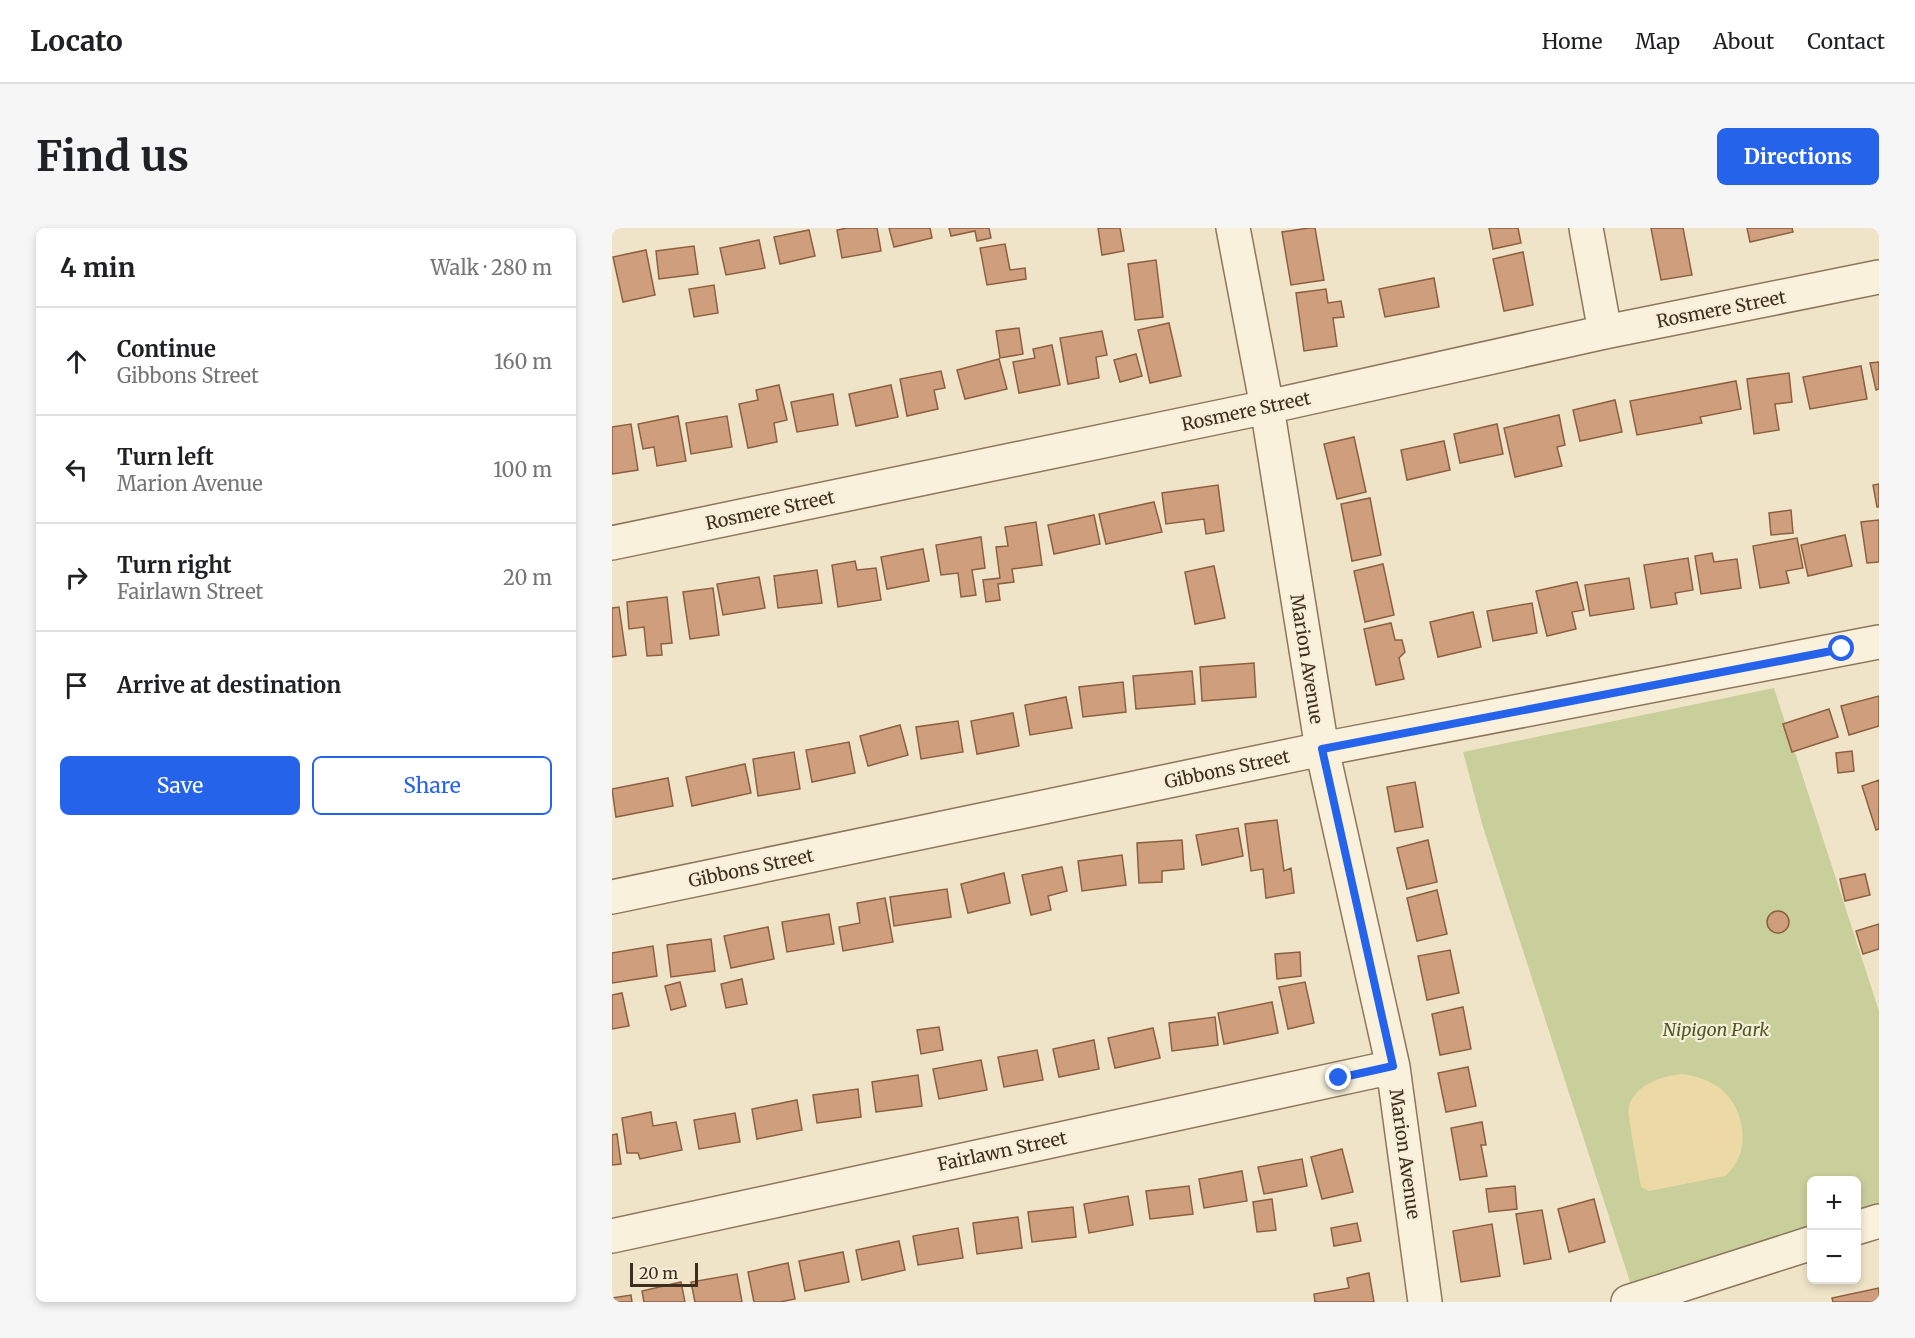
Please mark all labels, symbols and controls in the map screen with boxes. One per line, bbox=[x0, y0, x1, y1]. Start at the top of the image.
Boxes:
text: Locato bbox=[30, 23, 123, 59]
text: Home bbox=[1542, 28, 1602, 55]
text: Map bbox=[1635, 28, 1680, 55]
text: About bbox=[1713, 28, 1774, 55]
text: Contact bbox=[1807, 28, 1885, 55]
button: Directions bbox=[1717, 128, 1879, 185]
text: Find us bbox=[36, 130, 189, 182]
text: 4 min bbox=[60, 251, 135, 284]
text: Walk · 280 m bbox=[430, 255, 552, 280]
street label: Rosmere Street bbox=[1654, 285, 1788, 333]
text: Continue bbox=[117, 335, 216, 363]
icon: ahead bbox=[60, 345, 93, 378]
text: 160 m bbox=[494, 349, 552, 374]
text: Gibbons Street bbox=[117, 363, 259, 388]
street label: Rosmere Street bbox=[1179, 386, 1313, 436]
text: Turn left bbox=[117, 443, 214, 471]
icon: left bbox=[60, 453, 93, 486]
text: 100 m bbox=[493, 457, 552, 482]
text: Marion Avenue bbox=[117, 471, 263, 496]
street label: Rosmere Street bbox=[703, 485, 837, 535]
text: Turn right bbox=[117, 551, 231, 579]
icon: right bbox=[60, 561, 93, 594]
text: 20 m bbox=[503, 565, 552, 590]
text: Fairlawn Street bbox=[117, 579, 263, 604]
street label: Marion Avenue bbox=[1285, 592, 1329, 726]
route start bbox=[1828, 635, 1854, 661]
icon: arrive bbox=[60, 669, 93, 702]
text: Arrive at destination bbox=[117, 671, 341, 699]
street label: Gibbons Street bbox=[1162, 744, 1292, 794]
button: Save bbox=[60, 756, 300, 815]
button: Share bbox=[312, 756, 552, 815]
street label: Gibbons Street bbox=[686, 843, 816, 893]
park label: Nipigon Park bbox=[1663, 1018, 1769, 1041]
route end bbox=[1325, 1064, 1351, 1090]
street label: Marion Avenue bbox=[1384, 1087, 1426, 1221]
street label: Fairlawn Street bbox=[935, 1126, 1069, 1176]
map controls bbox=[1807, 1176, 1861, 1284]
button: + bbox=[1807, 1176, 1861, 1230]
button: − bbox=[1807, 1230, 1861, 1284]
scale bar bbox=[630, 1260, 698, 1288]
text: 20 m bbox=[639, 1263, 678, 1283]

